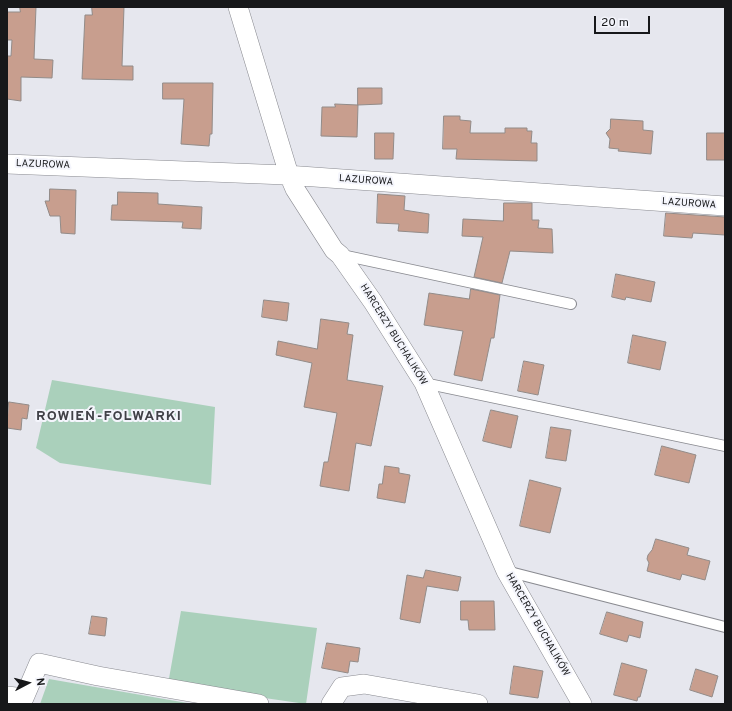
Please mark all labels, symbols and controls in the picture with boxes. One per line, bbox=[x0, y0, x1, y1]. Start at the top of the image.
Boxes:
scale bar bbox=[596, 8, 652, 34]
text: 20 m bbox=[601, 15, 629, 31]
street label: LAZUROWA bbox=[16, 158, 70, 172]
street label: LAZUROWA bbox=[338, 173, 394, 189]
street label: LAZUROWA bbox=[661, 196, 717, 212]
street label: HARCERZY BUCHALIKÓW bbox=[357, 282, 429, 388]
district label: ROWIEŃ-FOLWARKI bbox=[36, 409, 182, 425]
street label: HARCERZY BUCHALIKÓW bbox=[503, 571, 571, 679]
north arrow bbox=[8, 663, 48, 703]
text: N bbox=[33, 677, 47, 686]

